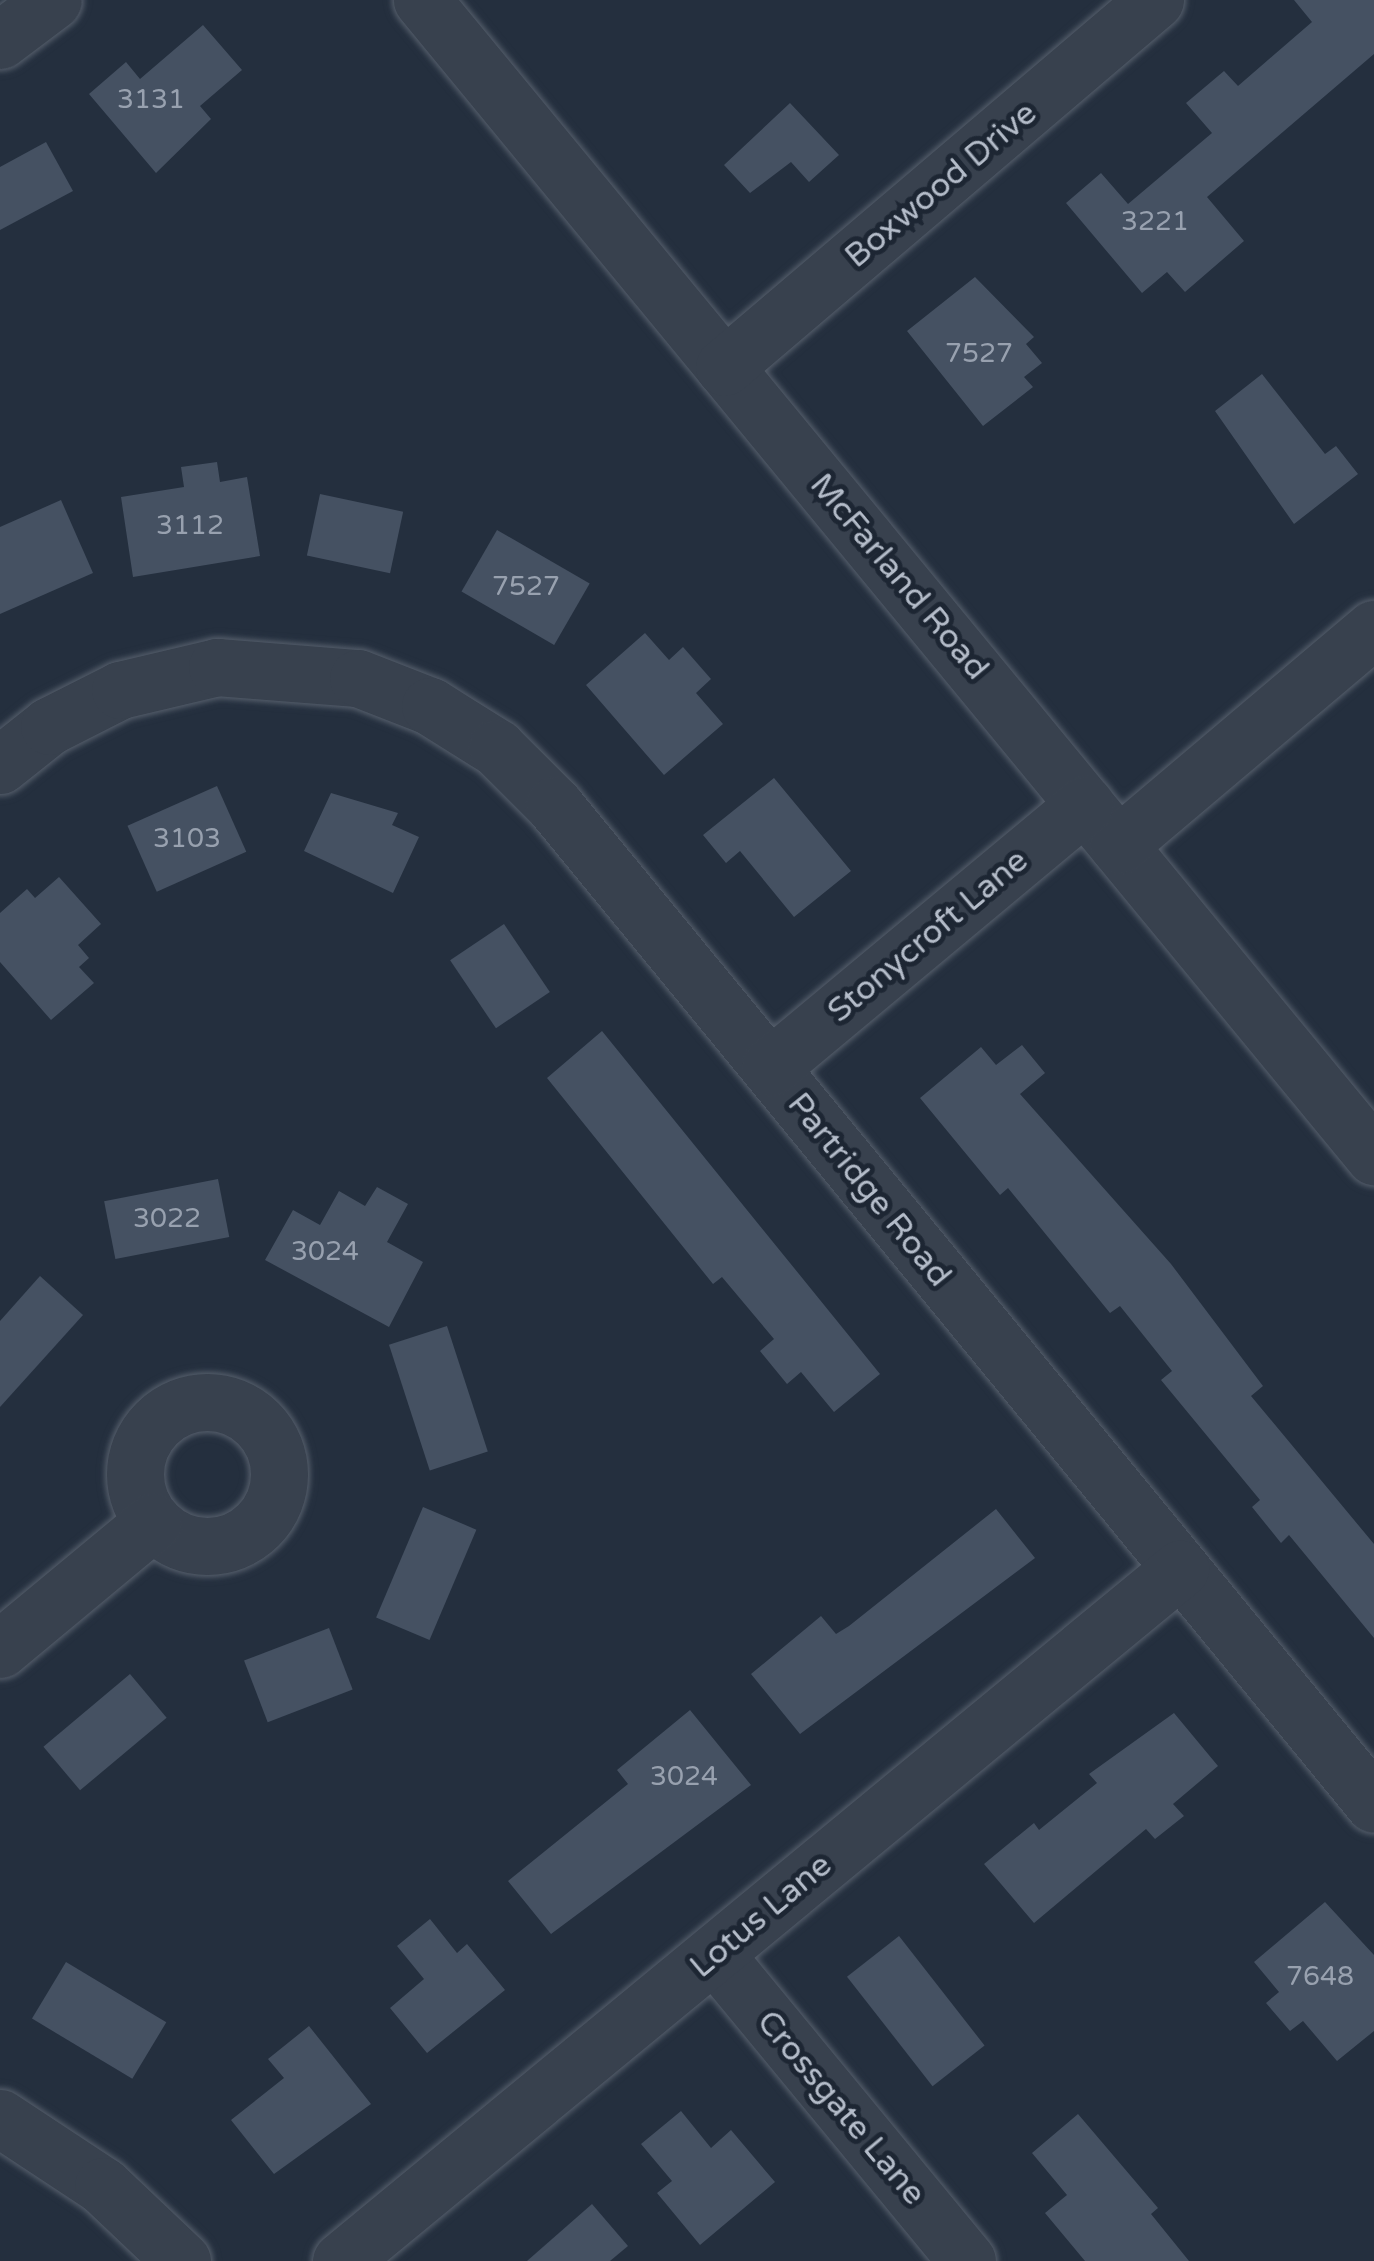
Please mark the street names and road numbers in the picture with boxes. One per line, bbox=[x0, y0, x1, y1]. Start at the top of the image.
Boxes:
street label: Boxwood Drive bbox=[837, 94, 1045, 276]
street label: McFarland Road bbox=[801, 466, 997, 688]
street label: Stonycroft Lane bbox=[820, 841, 1036, 1031]
street label: Partridge Road bbox=[779, 1085, 959, 1295]
street label: Lotus Lane bbox=[682, 1845, 840, 1987]
street label: Crossgate Lane bbox=[748, 2003, 934, 2213]

